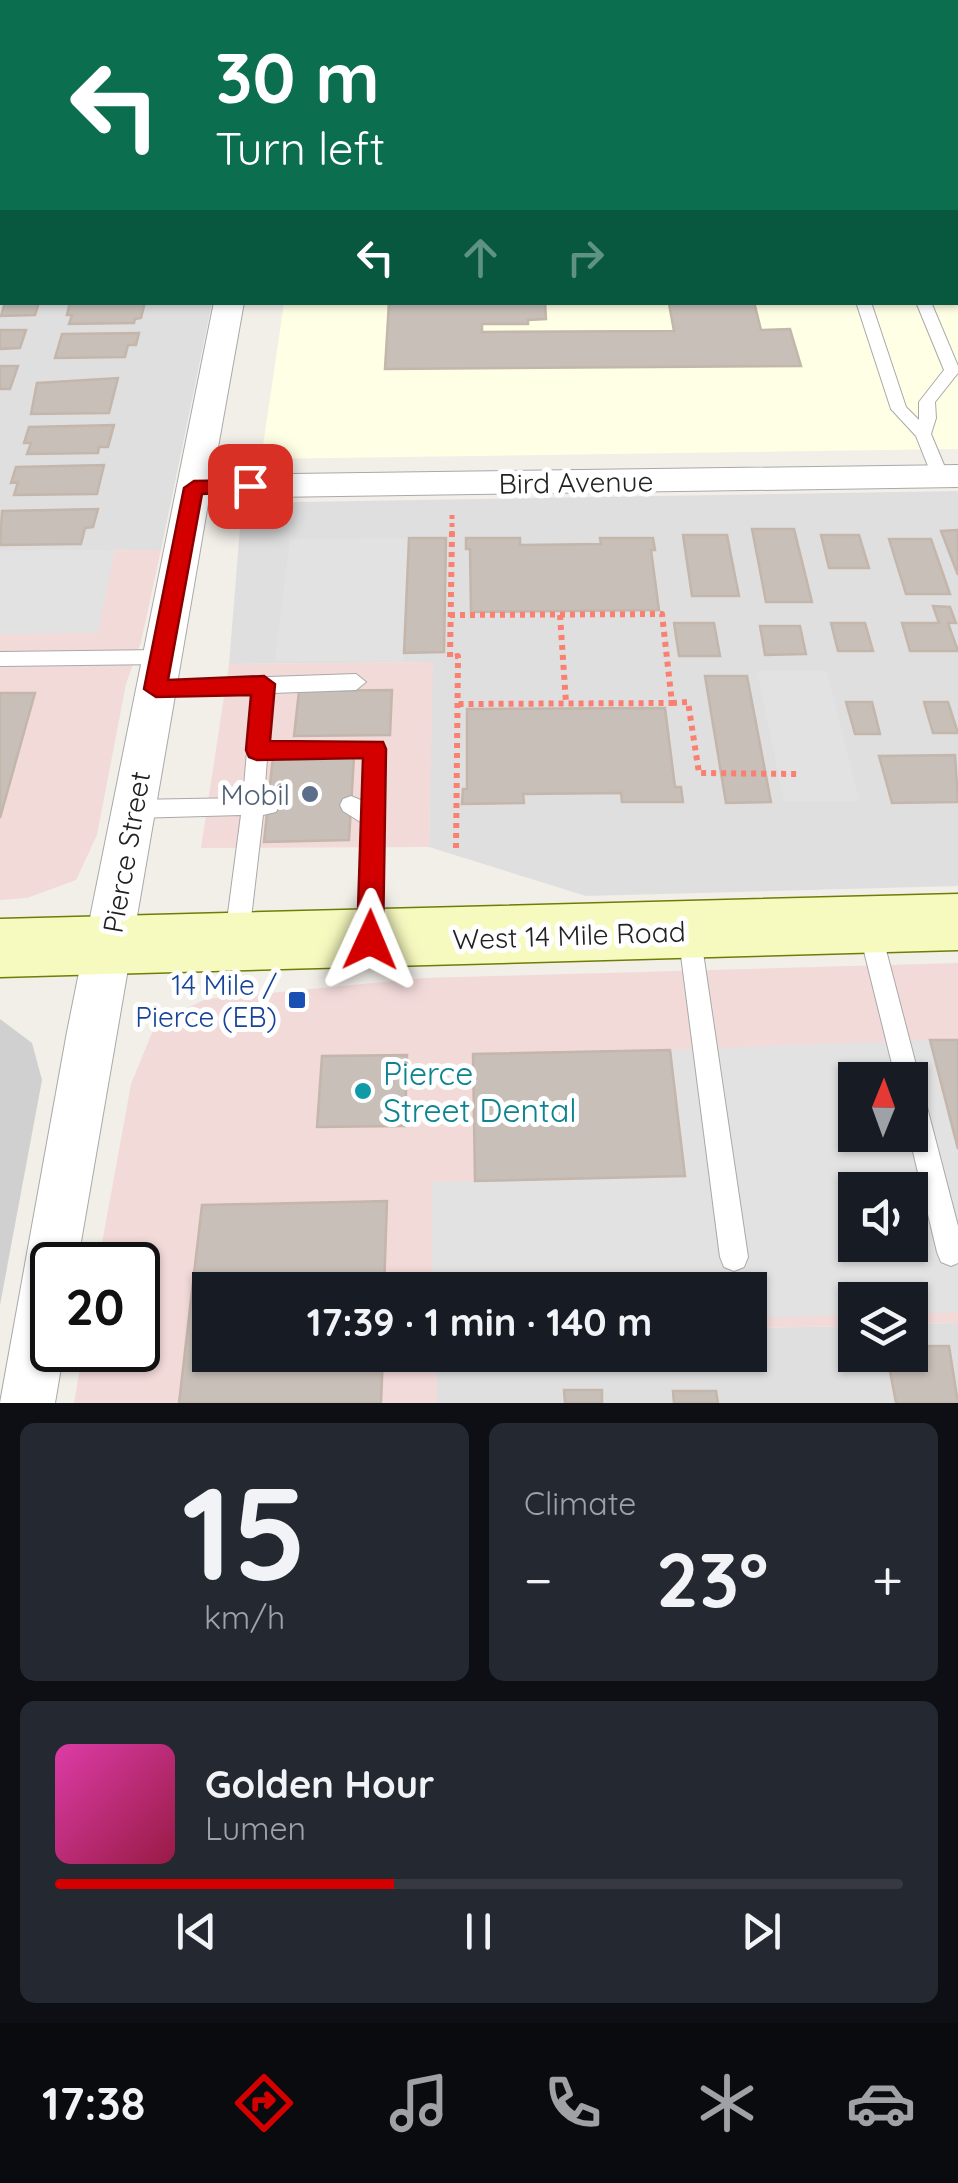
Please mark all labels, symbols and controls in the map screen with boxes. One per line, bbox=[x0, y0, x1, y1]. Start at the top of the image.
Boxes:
text: 30 m bbox=[215, 33, 380, 121]
icon: left bbox=[50, 40, 180, 170]
text: Turn left bbox=[215, 120, 385, 176]
icon: left bbox=[348, 230, 403, 285]
icon: ahead bbox=[453, 230, 508, 285]
icon: right bbox=[558, 230, 613, 285]
pin bbox=[208, 444, 293, 529]
icon: arrive bbox=[223, 459, 278, 514]
street label: Bird Avenue bbox=[498, 463, 654, 501]
street label: Pierce Street bbox=[95, 769, 157, 935]
place label: Mobil bbox=[221, 777, 290, 812]
marker: Mobil bbox=[299, 783, 321, 805]
position arrow bbox=[318, 888, 422, 992]
street label: West 14 Mile Road bbox=[452, 913, 686, 957]
place label: 14 Mile / Pierce (EB) bbox=[135, 967, 277, 1034]
marker: 14 Mile / Pierce (EB) bbox=[286, 989, 308, 1011]
place label: Pierce Street Dental bbox=[383, 1053, 577, 1130]
north arrow bbox=[838, 1062, 928, 1152]
map controls bbox=[838, 1062, 928, 1372]
marker: Pierce Street Dental bbox=[352, 1080, 374, 1102]
button: sound bbox=[838, 1172, 928, 1262]
speed limit sign: 20 bbox=[30, 1242, 160, 1372]
button: layers bbox=[838, 1282, 928, 1372]
text: 17:39 · 1 min · 140 m bbox=[307, 1298, 652, 1346]
text: 15 bbox=[182, 1450, 307, 1613]
text: Climate bbox=[524, 1483, 636, 1523]
text: 23° bbox=[656, 1532, 769, 1626]
text: − bbox=[524, 1545, 553, 1614]
text: + bbox=[872, 1545, 903, 1614]
text: km/h bbox=[204, 1597, 285, 1637]
text: Golden Hour bbox=[205, 1760, 434, 1808]
text: Lumen bbox=[205, 1808, 306, 1848]
icon: previous bbox=[169, 1904, 224, 1959]
icon: pause bbox=[451, 1904, 506, 1959]
icon: next bbox=[734, 1904, 789, 1959]
icon: directions bbox=[229, 2068, 299, 2138]
icon: music bbox=[384, 2068, 454, 2138]
icon: phone bbox=[538, 2068, 608, 2138]
icon: climate bbox=[692, 2068, 762, 2138]
icon: car bbox=[846, 2068, 916, 2138]
text: 17:38 bbox=[42, 2075, 145, 2131]

